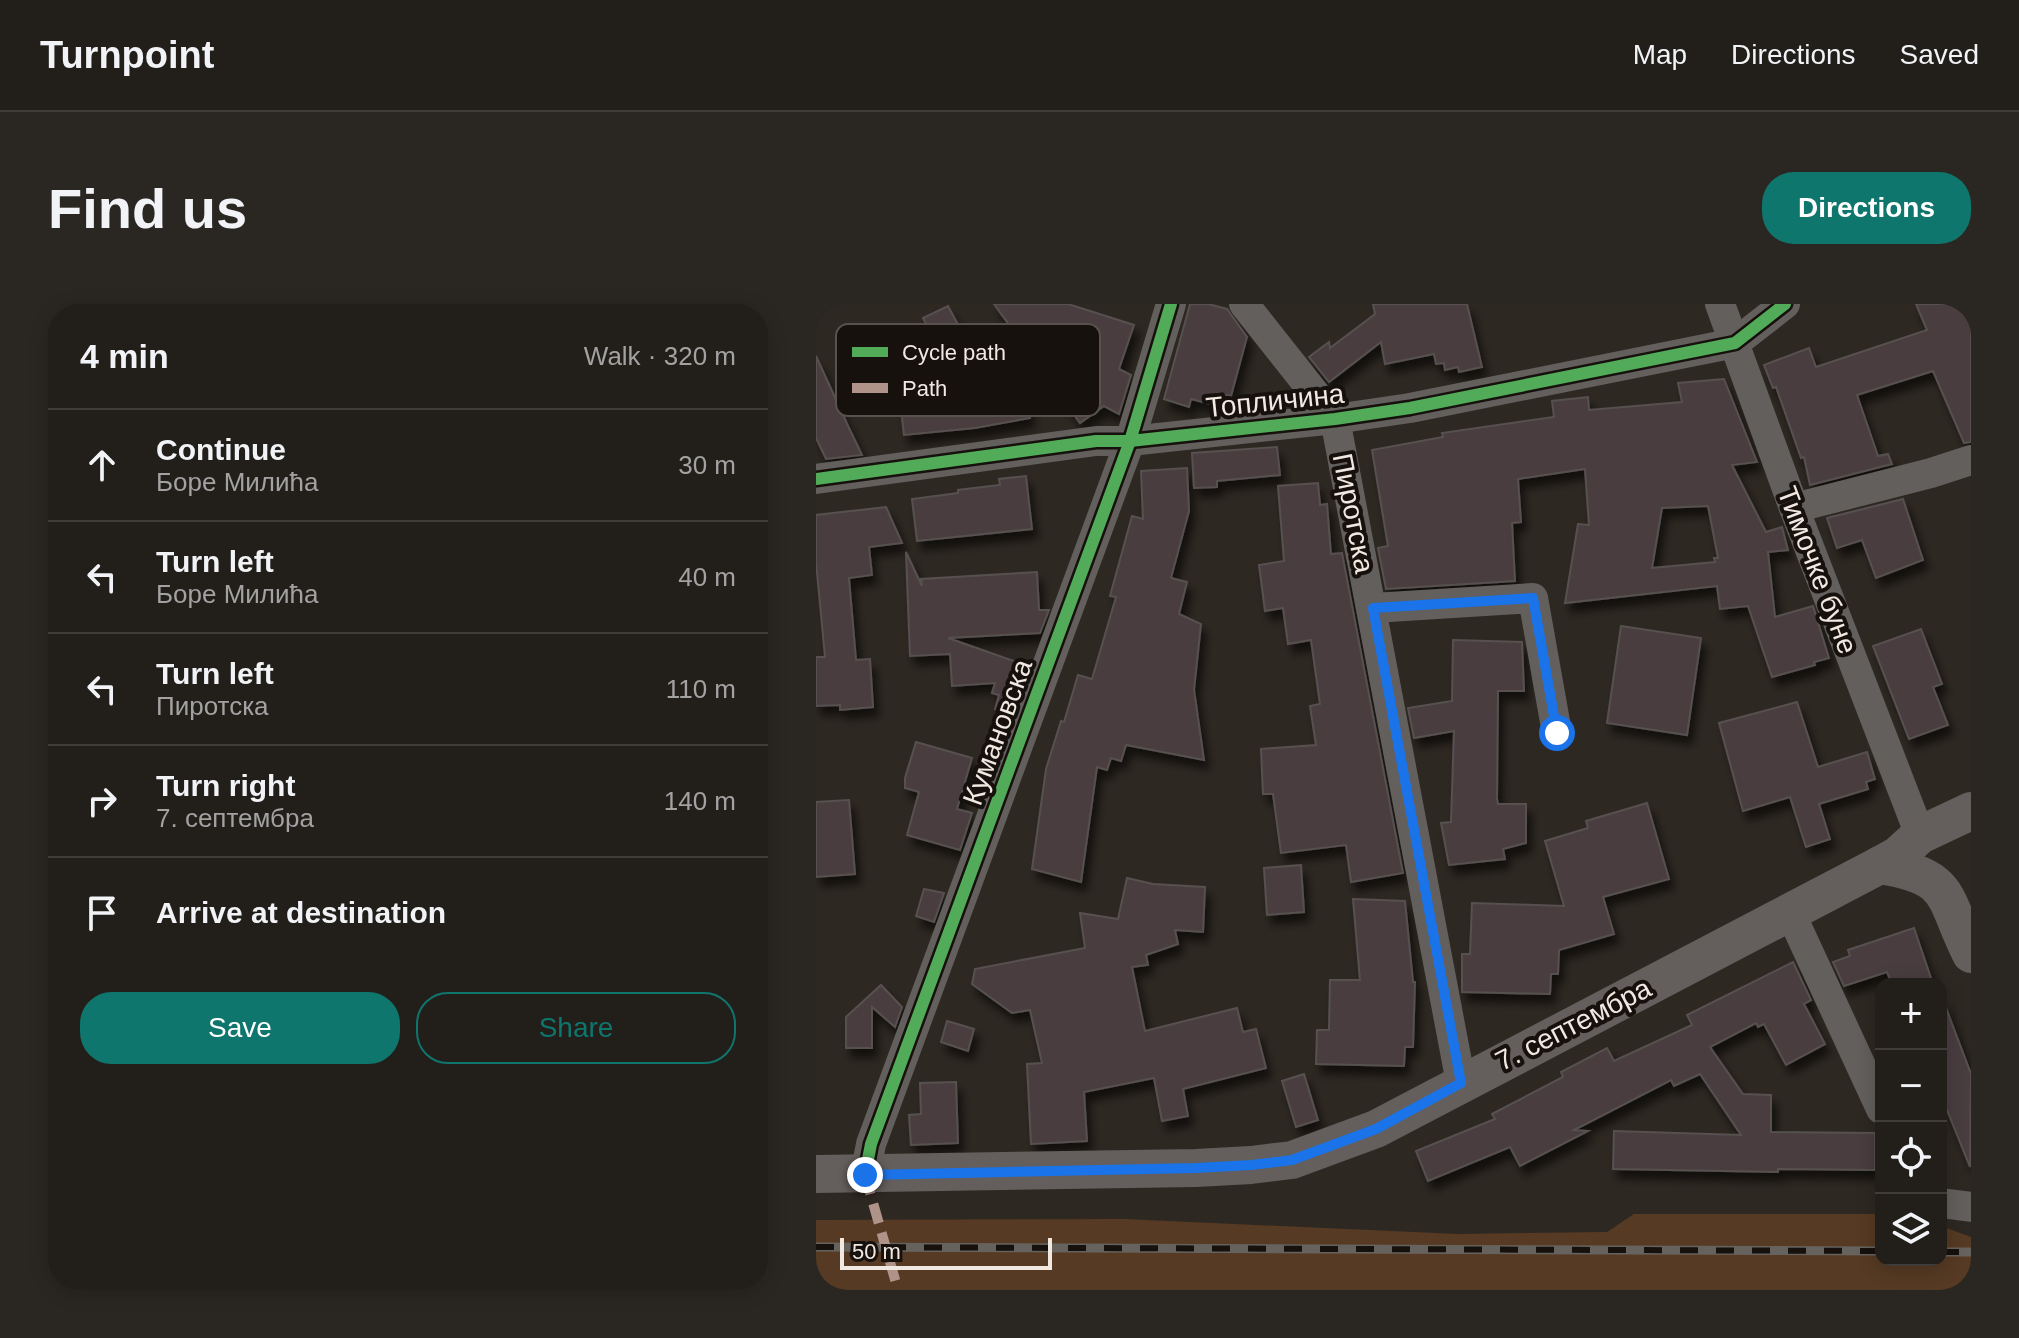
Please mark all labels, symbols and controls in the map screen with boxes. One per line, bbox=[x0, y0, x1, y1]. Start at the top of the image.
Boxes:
text: Turnpoint bbox=[40, 34, 214, 76]
text: Map bbox=[1633, 39, 1687, 70]
text: Directions bbox=[1731, 39, 1856, 70]
text: Saved bbox=[1900, 39, 1979, 70]
button: Directions bbox=[1762, 172, 1971, 244]
text: Find us bbox=[48, 177, 247, 240]
legend bbox=[836, 324, 1100, 416]
text: 4 min bbox=[80, 337, 169, 375]
text: Cycle path bbox=[902, 340, 1006, 365]
text: Walk · 320 m bbox=[584, 341, 736, 371]
text: Path bbox=[902, 376, 947, 401]
street label: Топличина bbox=[1204, 378, 1346, 423]
text: Continue bbox=[156, 433, 286, 466]
icon: ahead bbox=[80, 443, 124, 487]
text: 30 m bbox=[678, 450, 736, 480]
street label: Пиротска bbox=[1327, 451, 1380, 576]
text: Боре Милића bbox=[156, 467, 318, 497]
street label: Тимочке буне bbox=[1771, 482, 1864, 658]
text: Turn left bbox=[156, 545, 274, 578]
icon: left bbox=[80, 555, 124, 599]
text: 40 m bbox=[678, 562, 736, 592]
text: Боре Милића bbox=[156, 579, 318, 609]
street label: Кумановска bbox=[957, 655, 1038, 809]
text: Turn left bbox=[156, 657, 274, 690]
icon: left bbox=[80, 667, 124, 711]
text: 110 m bbox=[666, 674, 736, 704]
text: Пиротска bbox=[156, 691, 269, 721]
route start bbox=[1539, 715, 1575, 751]
text: Turn right bbox=[156, 769, 295, 802]
icon: right bbox=[80, 779, 124, 823]
text: 140 m bbox=[664, 786, 736, 816]
text: 7. септембра bbox=[156, 803, 314, 833]
icon: arrive bbox=[80, 891, 124, 935]
text: Arrive at destination bbox=[156, 896, 446, 929]
street label: 7. септембра bbox=[1490, 972, 1656, 1077]
map controls bbox=[1875, 978, 1947, 1266]
button: + bbox=[1875, 978, 1947, 1050]
button: Save bbox=[80, 992, 400, 1064]
button: Share bbox=[416, 992, 736, 1064]
button: − bbox=[1875, 1050, 1947, 1122]
button: locate bbox=[1875, 1122, 1947, 1194]
route end bbox=[847, 1157, 883, 1193]
button: layers bbox=[1875, 1194, 1947, 1266]
scale bar bbox=[840, 1234, 1052, 1270]
text: 50 m bbox=[852, 1239, 901, 1264]

